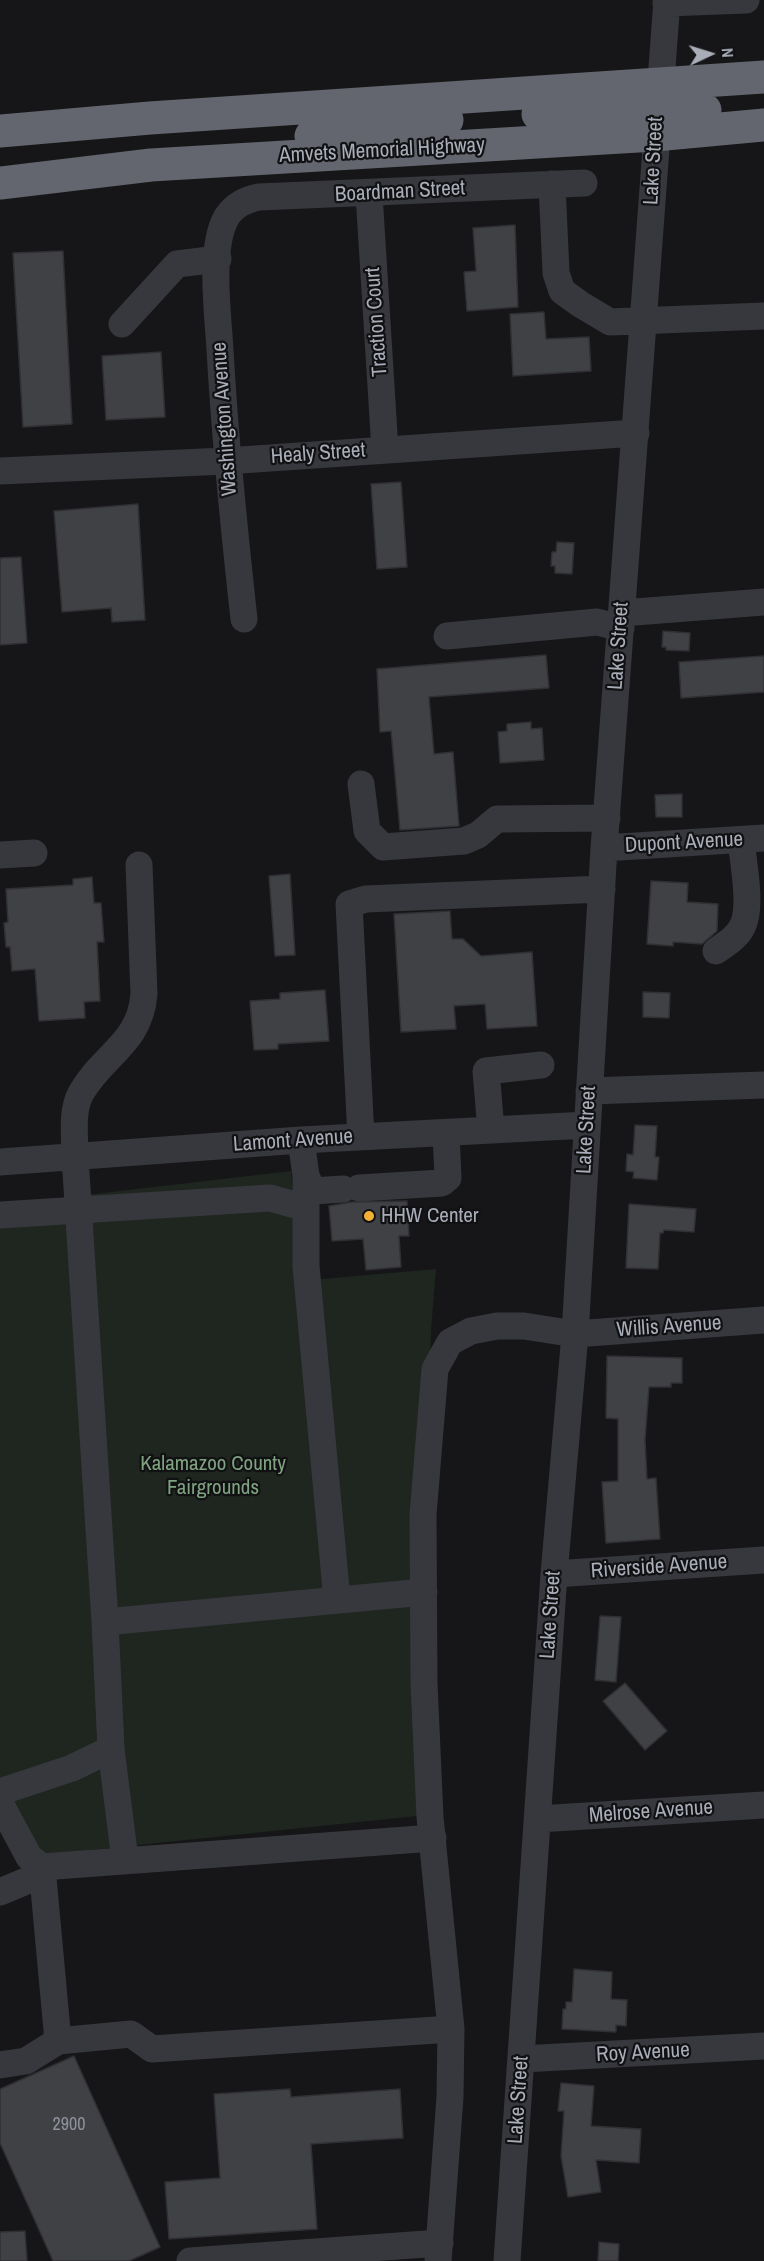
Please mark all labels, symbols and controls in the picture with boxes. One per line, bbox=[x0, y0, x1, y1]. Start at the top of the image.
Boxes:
north arrow bbox=[680, 24, 740, 84]
text: N bbox=[717, 47, 739, 58]
street label: Lake Street bbox=[639, 116, 669, 206]
street label: Amvets Memorial Highway bbox=[279, 133, 485, 169]
street label: Boardman Street bbox=[334, 176, 466, 208]
street label: Traction Court bbox=[361, 267, 393, 377]
street label: Washington Avenue bbox=[207, 341, 243, 497]
street label: Healy Street bbox=[270, 438, 366, 470]
street label: Lake Street bbox=[603, 601, 635, 691]
street label: Dupont Avenue bbox=[624, 827, 744, 859]
street label: Lake Street bbox=[572, 1085, 602, 1175]
street label: Lamont Avenue bbox=[232, 1124, 354, 1158]
place label: HHW Center bbox=[381, 1203, 479, 1229]
marker: HHW Center bbox=[362, 1209, 376, 1223]
street label: Willis Avenue bbox=[616, 1311, 722, 1343]
park label: Kalamazoo County Fairgrounds bbox=[140, 1451, 286, 1501]
street label: Riverside Avenue bbox=[590, 1550, 728, 1584]
street label: Lake Street bbox=[535, 1570, 567, 1660]
street label: Melrose Avenue bbox=[588, 1795, 714, 1829]
street label: Roy Avenue bbox=[596, 2038, 690, 2068]
street label: Lake Street bbox=[503, 2055, 535, 2145]
house number: 2900 bbox=[53, 2114, 85, 2136]

